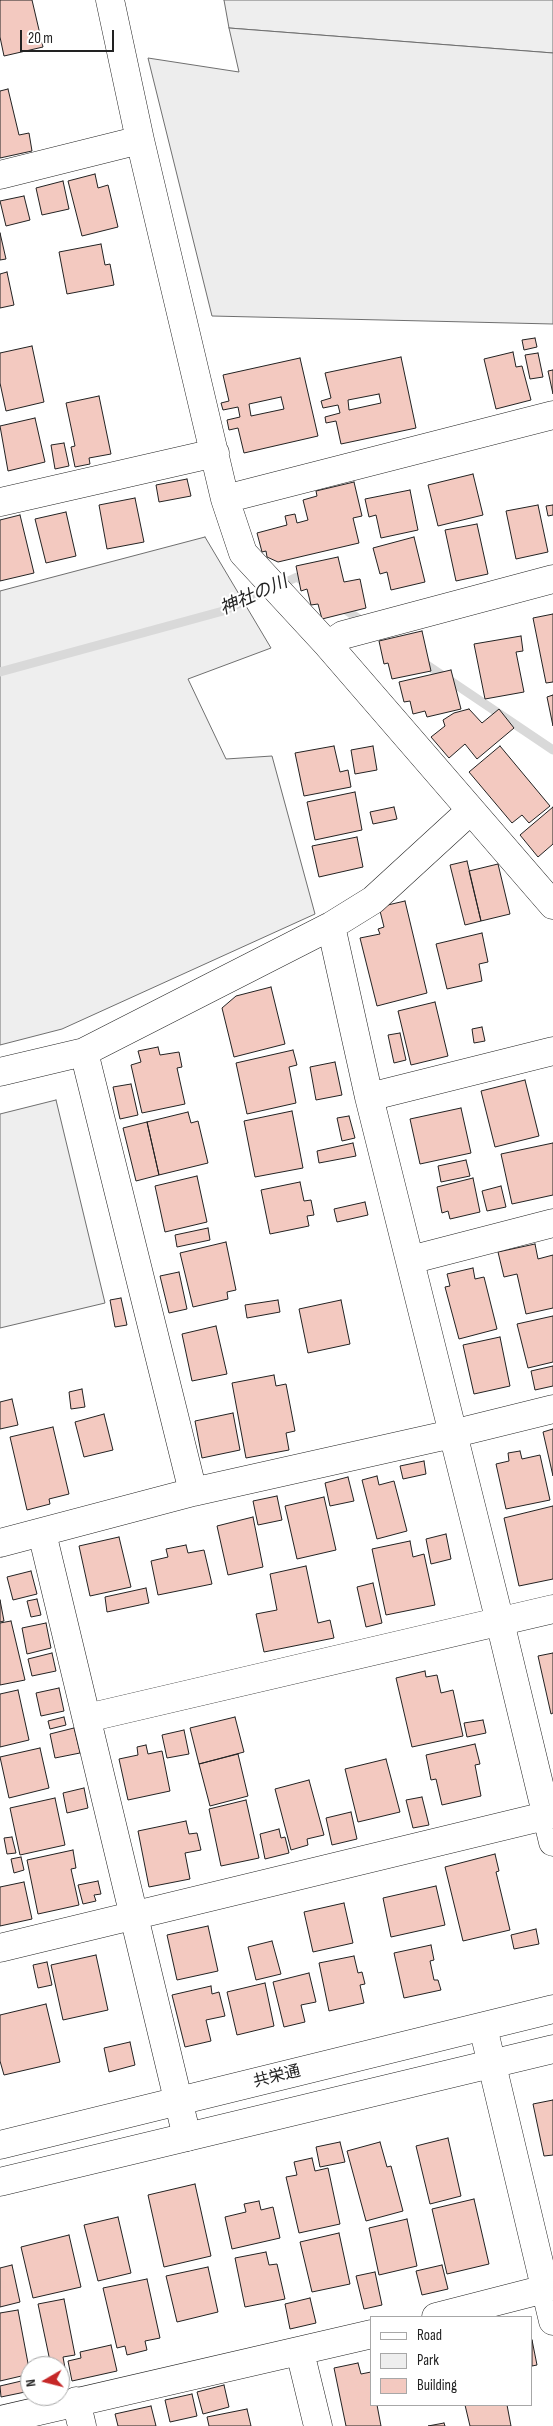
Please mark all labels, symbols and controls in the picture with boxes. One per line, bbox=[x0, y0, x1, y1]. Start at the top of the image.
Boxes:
scale bar bbox=[22, 20, 116, 52]
text: 20 m bbox=[28, 29, 53, 48]
water label: 神社の川 bbox=[217, 571, 291, 621]
street label: 共栄通 bbox=[251, 2062, 303, 2092]
legend bbox=[370, 2316, 533, 2406]
text: Road bbox=[417, 2326, 442, 2345]
text: Park bbox=[417, 2351, 439, 2370]
north arrow bbox=[20, 2356, 70, 2406]
text: Building bbox=[417, 2376, 457, 2395]
text: N bbox=[22, 2378, 40, 2388]

